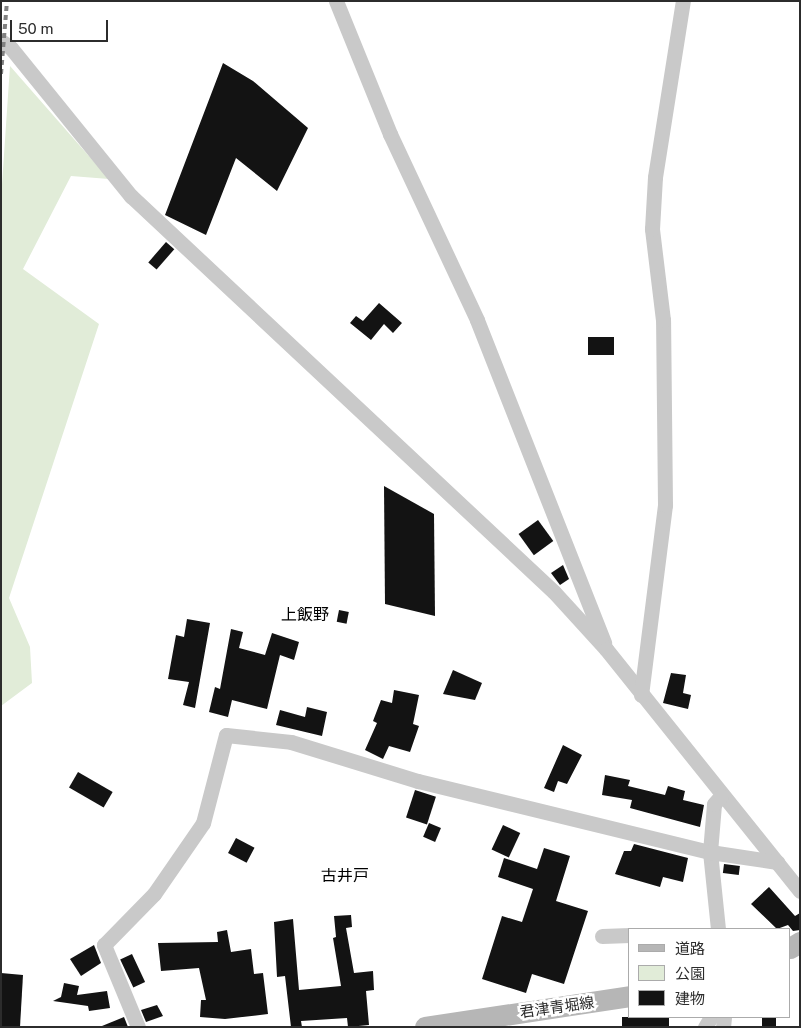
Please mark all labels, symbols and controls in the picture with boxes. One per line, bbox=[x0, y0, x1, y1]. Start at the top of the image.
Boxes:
scale bar bbox=[12, 10, 110, 42]
text: 50 m bbox=[18, 20, 53, 37]
district label: 上飯野 bbox=[281, 605, 329, 625]
district label: 古井戸 bbox=[321, 866, 369, 886]
legend bbox=[628, 928, 791, 1018]
text: 道路 bbox=[675, 940, 705, 957]
text: 公園 bbox=[675, 965, 705, 982]
text: 建物 bbox=[675, 990, 705, 1007]
street label: 君津青堀線 bbox=[519, 993, 595, 1021]

